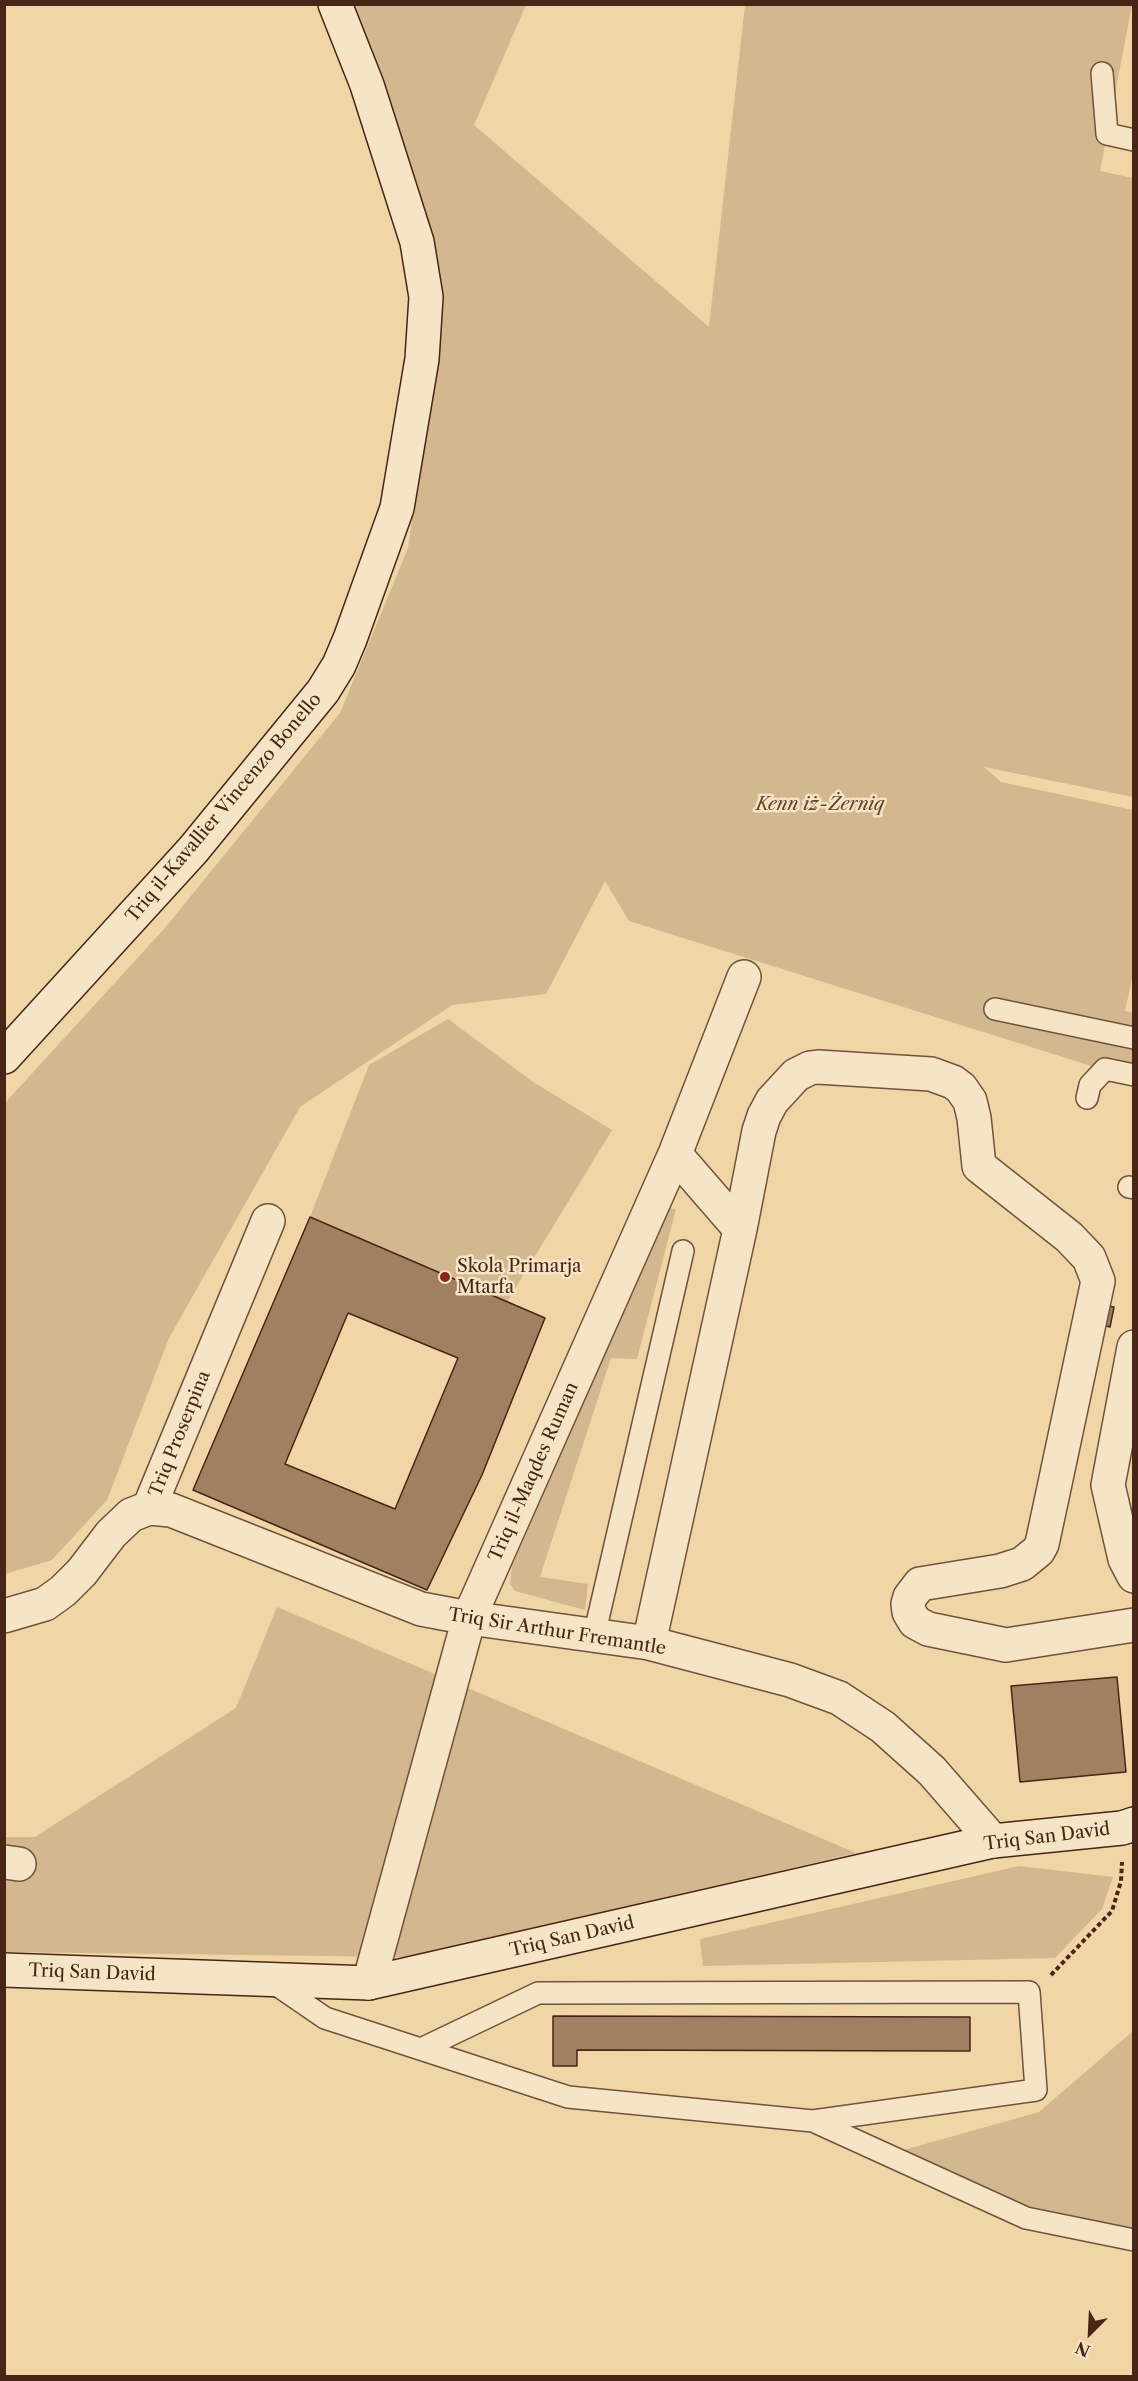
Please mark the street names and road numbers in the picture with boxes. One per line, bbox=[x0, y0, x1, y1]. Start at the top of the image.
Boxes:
street label: Triq il-Kavallier Vincenzo Bonello bbox=[122, 689, 326, 927]
street label: Triq Proserpina bbox=[145, 1368, 215, 1500]
street label: Triq il-Maqdes Ruman bbox=[485, 1379, 583, 1565]
street label: Triq Sir Arthur Fremantle bbox=[447, 1604, 667, 1660]
street label: Triq San David bbox=[983, 1819, 1111, 1855]
street label: Triq San David bbox=[508, 1912, 636, 1962]
street label: Triq San David bbox=[28, 1960, 156, 1986]

